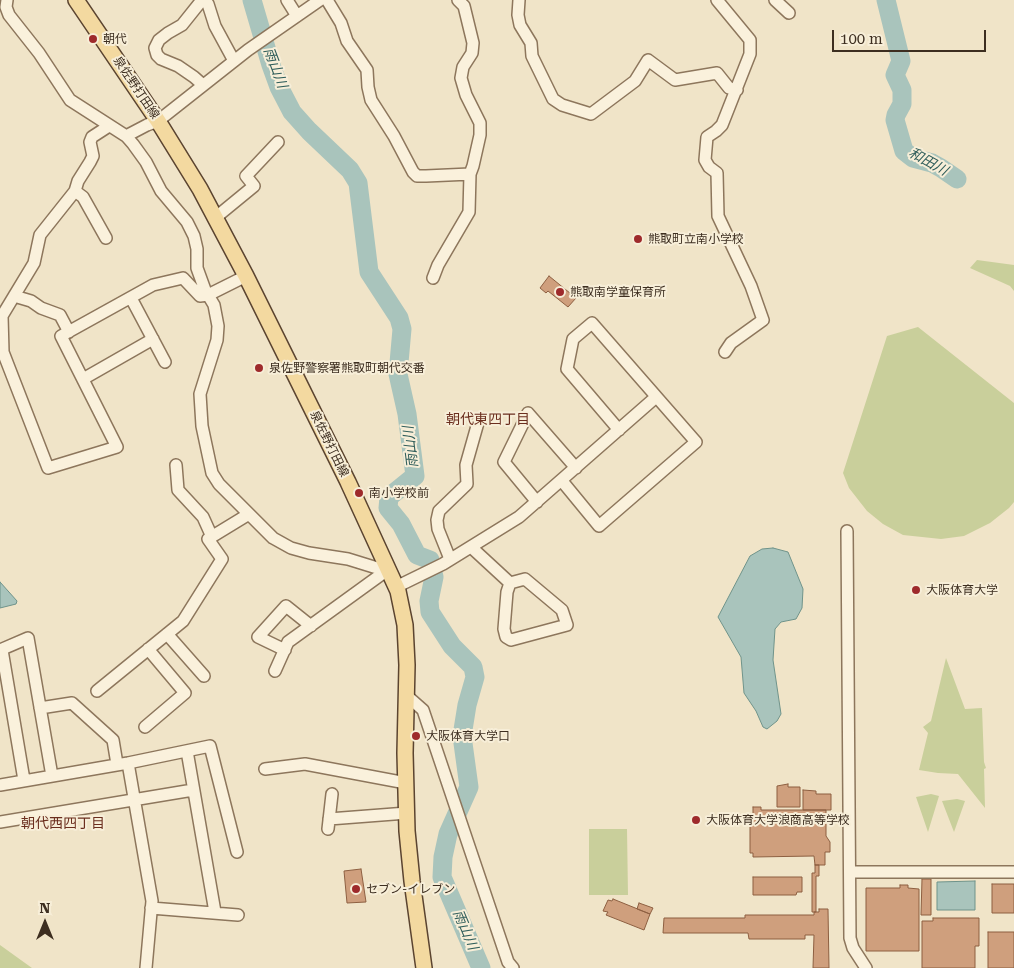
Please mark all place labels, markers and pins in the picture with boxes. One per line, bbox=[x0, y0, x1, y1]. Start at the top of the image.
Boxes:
place label: 朝代 bbox=[103, 32, 127, 46]
marker: 朝代 bbox=[87, 33, 99, 45]
place label: 熊取町立南小学校 bbox=[648, 232, 744, 246]
marker: 熊取町立南小学校 bbox=[632, 233, 644, 245]
place label: 熊取南学童保育所 bbox=[570, 285, 666, 299]
marker: 熊取南学童保育所 bbox=[554, 286, 566, 298]
place label: 泉佐野警察署熊取町朝代交番 bbox=[269, 361, 425, 375]
marker: 泉佐野警察署熊取町朝代交番 bbox=[253, 362, 265, 374]
place label: 南小学校前 bbox=[369, 486, 429, 500]
marker: 南小学校前 bbox=[353, 487, 365, 499]
place label: 大阪体育大学 bbox=[926, 583, 998, 597]
marker: 大阪体育大学 bbox=[910, 584, 922, 596]
place label: 大阪体育大学口 bbox=[426, 729, 510, 743]
marker: 大阪体育大学口 bbox=[410, 730, 422, 742]
place label: 大阪体育大学浪商高等学校 bbox=[706, 813, 850, 827]
marker: 大阪体育大学浪商高等学校 bbox=[690, 814, 702, 826]
place label: セブン-イレブン bbox=[366, 882, 455, 896]
marker: セブン-イレブン bbox=[350, 883, 362, 895]

